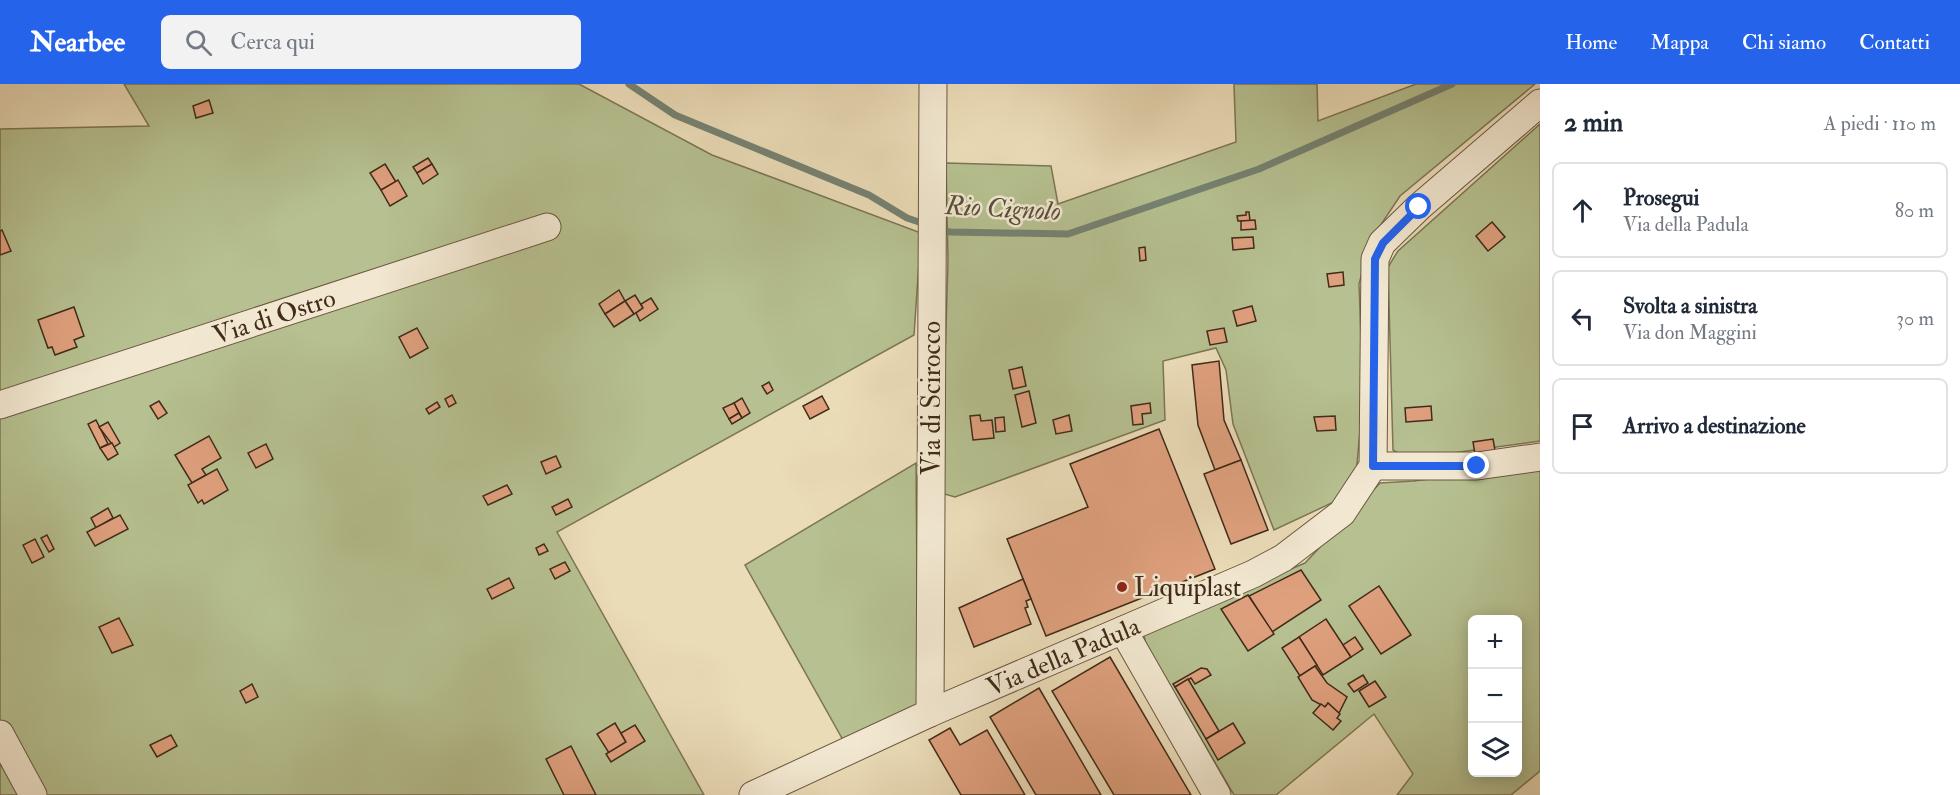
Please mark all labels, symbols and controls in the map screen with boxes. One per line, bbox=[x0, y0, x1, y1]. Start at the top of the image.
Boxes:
search box bbox=[161, 15, 581, 69]
text: Nearbee bbox=[30, 25, 125, 60]
icon: search bbox=[182, 26, 215, 59]
text: Cerca qui bbox=[230, 28, 315, 56]
text: Home bbox=[1565, 29, 1617, 56]
text: Mappa bbox=[1650, 29, 1709, 56]
text: Chi siamo bbox=[1742, 29, 1826, 56]
text: Contatti bbox=[1859, 29, 1930, 56]
text: 2 min bbox=[1564, 107, 1623, 139]
text: A piedi · 110 m bbox=[1824, 111, 1936, 136]
text: Prosegui bbox=[1623, 184, 1699, 212]
water label: Rio Cignolo bbox=[943, 189, 1062, 228]
route start bbox=[1405, 193, 1431, 219]
icon: ahead bbox=[1566, 194, 1599, 227]
text: 80 m bbox=[1895, 198, 1934, 223]
text: Via della Padula bbox=[1623, 212, 1749, 237]
street label: Via di Ostro bbox=[209, 282, 340, 352]
text: Svolta a sinistra bbox=[1623, 292, 1757, 320]
icon: left bbox=[1566, 302, 1599, 335]
text: 30 m bbox=[1896, 306, 1934, 331]
text: Via don Maggini bbox=[1623, 320, 1757, 345]
street label: Via di Scirocco bbox=[916, 321, 948, 475]
icon: arrive bbox=[1566, 410, 1599, 443]
text: Arrivo a destinazione bbox=[1623, 412, 1806, 440]
route end bbox=[1463, 452, 1489, 478]
place label: Liquiplast bbox=[1134, 572, 1241, 605]
marker: Liquiplast bbox=[1115, 580, 1129, 594]
street label: Via della Padula bbox=[982, 610, 1145, 704]
map controls bbox=[1468, 615, 1522, 777]
button: + bbox=[1468, 615, 1522, 669]
button: − bbox=[1468, 669, 1522, 723]
button: layers bbox=[1468, 723, 1522, 777]

